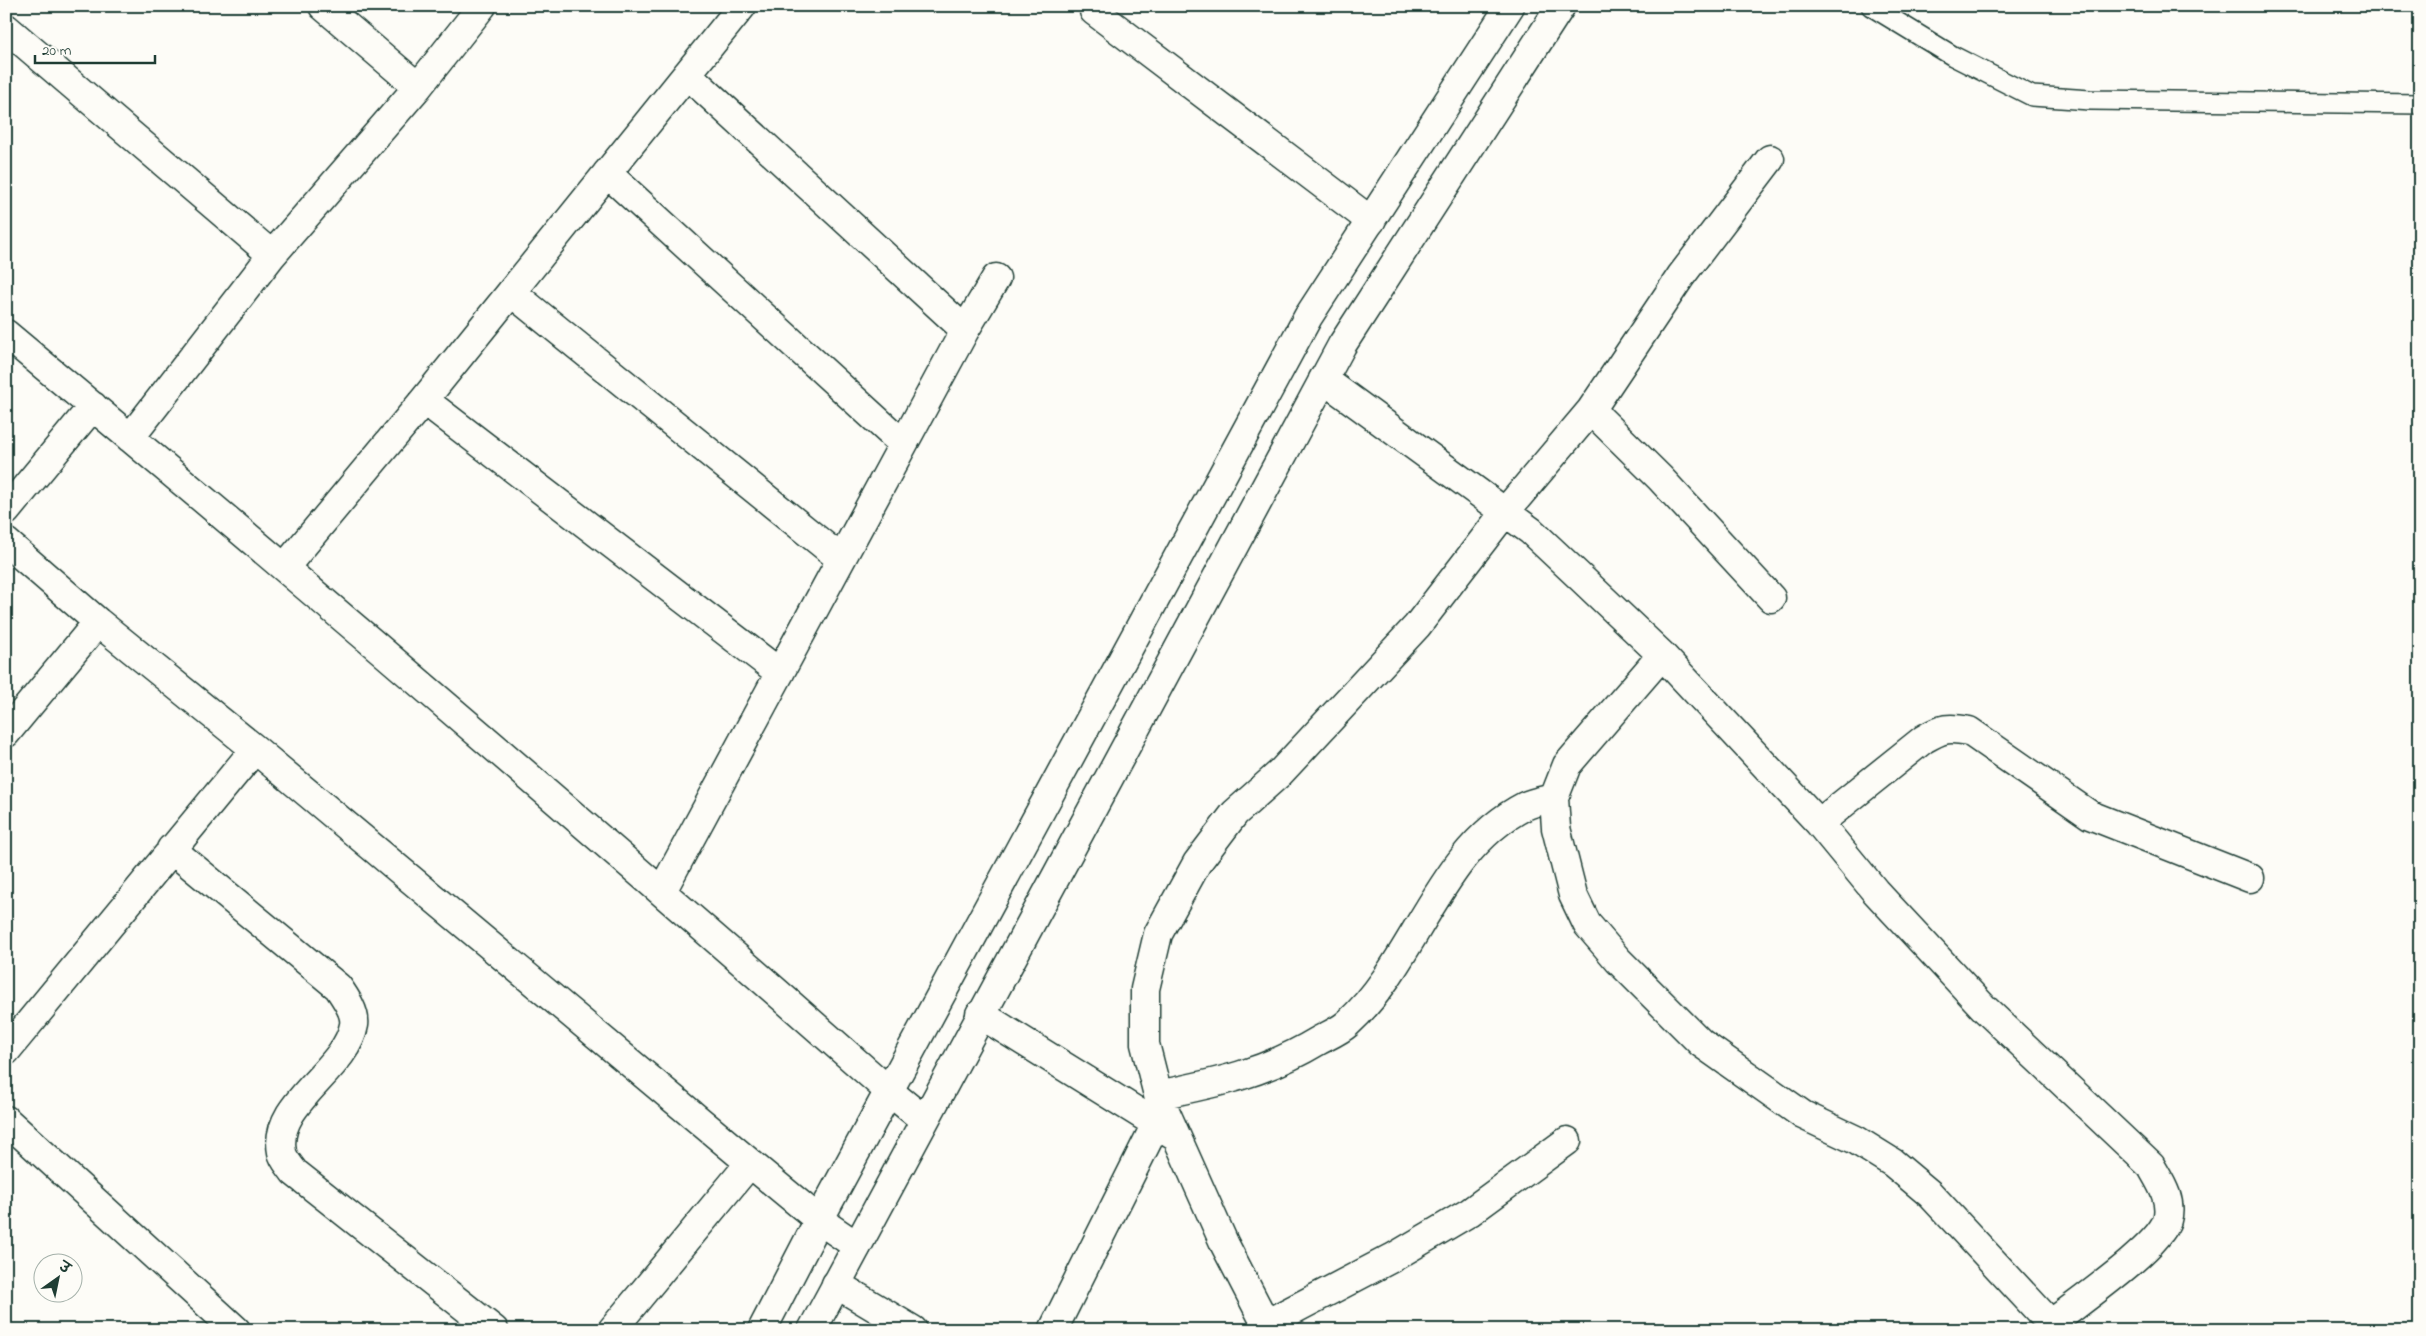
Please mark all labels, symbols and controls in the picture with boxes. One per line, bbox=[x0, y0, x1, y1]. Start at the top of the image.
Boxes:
scale bar bbox=[35, 32, 155, 64]
text: 20 m bbox=[42, 40, 72, 62]
north arrow bbox=[32, 1254, 82, 1304]
text: उ bbox=[53, 1256, 75, 1281]

